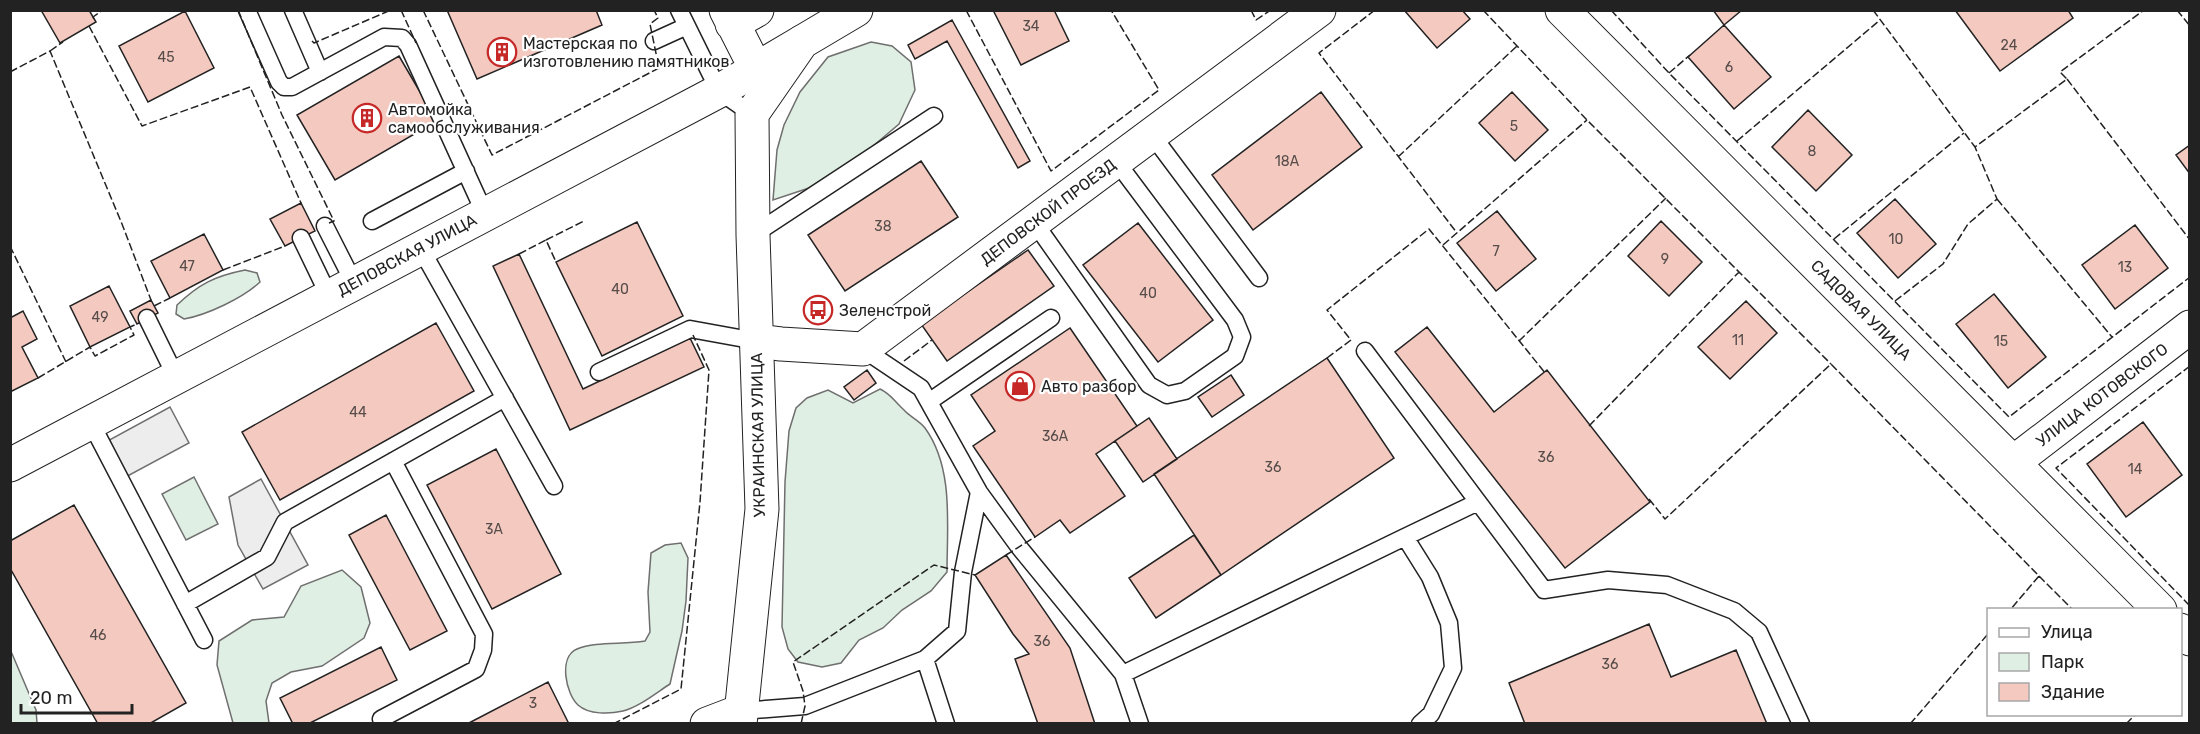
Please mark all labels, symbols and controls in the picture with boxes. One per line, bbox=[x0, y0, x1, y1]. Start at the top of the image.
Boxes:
house number: 34 bbox=[1022, 18, 1040, 35]
place label: Мастерская по изготовлению памятников bbox=[523, 34, 730, 71]
building icon: Мастерская по изготовлению памятников bbox=[486, 36, 518, 68]
house number: 24 bbox=[2001, 37, 2018, 54]
house number: 45 bbox=[157, 49, 175, 66]
house number: 6 bbox=[1725, 59, 1733, 76]
place label: Автомойка самообслуживания bbox=[388, 100, 540, 137]
building icon: Автомойка самообслуживания bbox=[351, 102, 383, 134]
house number: 5 bbox=[1510, 118, 1518, 135]
house number: 8 bbox=[1808, 143, 1817, 160]
house number: 18А bbox=[1275, 153, 1300, 170]
street label: ДЕПОВСКОЙ ПРОЕЗД bbox=[977, 155, 1119, 269]
street label: ДЕПОВСКАЯ УЛИЦА bbox=[334, 210, 480, 300]
house number: 38 bbox=[874, 218, 892, 235]
house number: 10 bbox=[1889, 231, 1904, 248]
house number: 7 bbox=[1492, 243, 1500, 260]
house number: 9 bbox=[1661, 251, 1669, 268]
street label: САДОВАЯ УЛИЦА bbox=[1807, 256, 1915, 364]
house number: 47 bbox=[179, 258, 195, 275]
house number: 13 bbox=[2118, 259, 2132, 276]
house number: 40 bbox=[611, 281, 629, 298]
house number: 40 bbox=[1139, 285, 1157, 302]
bus stop icon: Зеленстрой bbox=[802, 294, 834, 326]
place label: Зеленстрой bbox=[839, 301, 931, 320]
house number: 49 bbox=[92, 309, 108, 326]
house number: 11 bbox=[1732, 332, 1744, 349]
house number: 15 bbox=[1994, 333, 2008, 350]
street label: УЛИЦА КОТОВСКОГО bbox=[2032, 339, 2172, 451]
street label: УКРАИНСКАЯ УЛИЦА bbox=[747, 352, 769, 517]
shop icon: Авто разбор bbox=[1004, 370, 1036, 402]
place label: Авто разбор bbox=[1041, 377, 1137, 396]
house number: 44 bbox=[349, 404, 367, 421]
house number: 36А bbox=[1042, 428, 1069, 445]
house number: 36 bbox=[1538, 449, 1554, 466]
house number: 36 bbox=[1265, 459, 1281, 476]
house number: 14 bbox=[2128, 461, 2143, 478]
house number: 3А bbox=[485, 521, 504, 538]
legend bbox=[1987, 608, 2182, 716]
text: Улица bbox=[2041, 621, 2093, 643]
house number: 46 bbox=[89, 627, 107, 644]
house number: 36 bbox=[1034, 633, 1050, 650]
text: Парк bbox=[2041, 651, 2085, 673]
house number: 36 bbox=[1602, 656, 1618, 673]
scale bar bbox=[21, 677, 132, 715]
text: Здание bbox=[2041, 681, 2105, 703]
text: 20 m bbox=[30, 687, 72, 709]
house number: 3 bbox=[529, 695, 537, 712]

